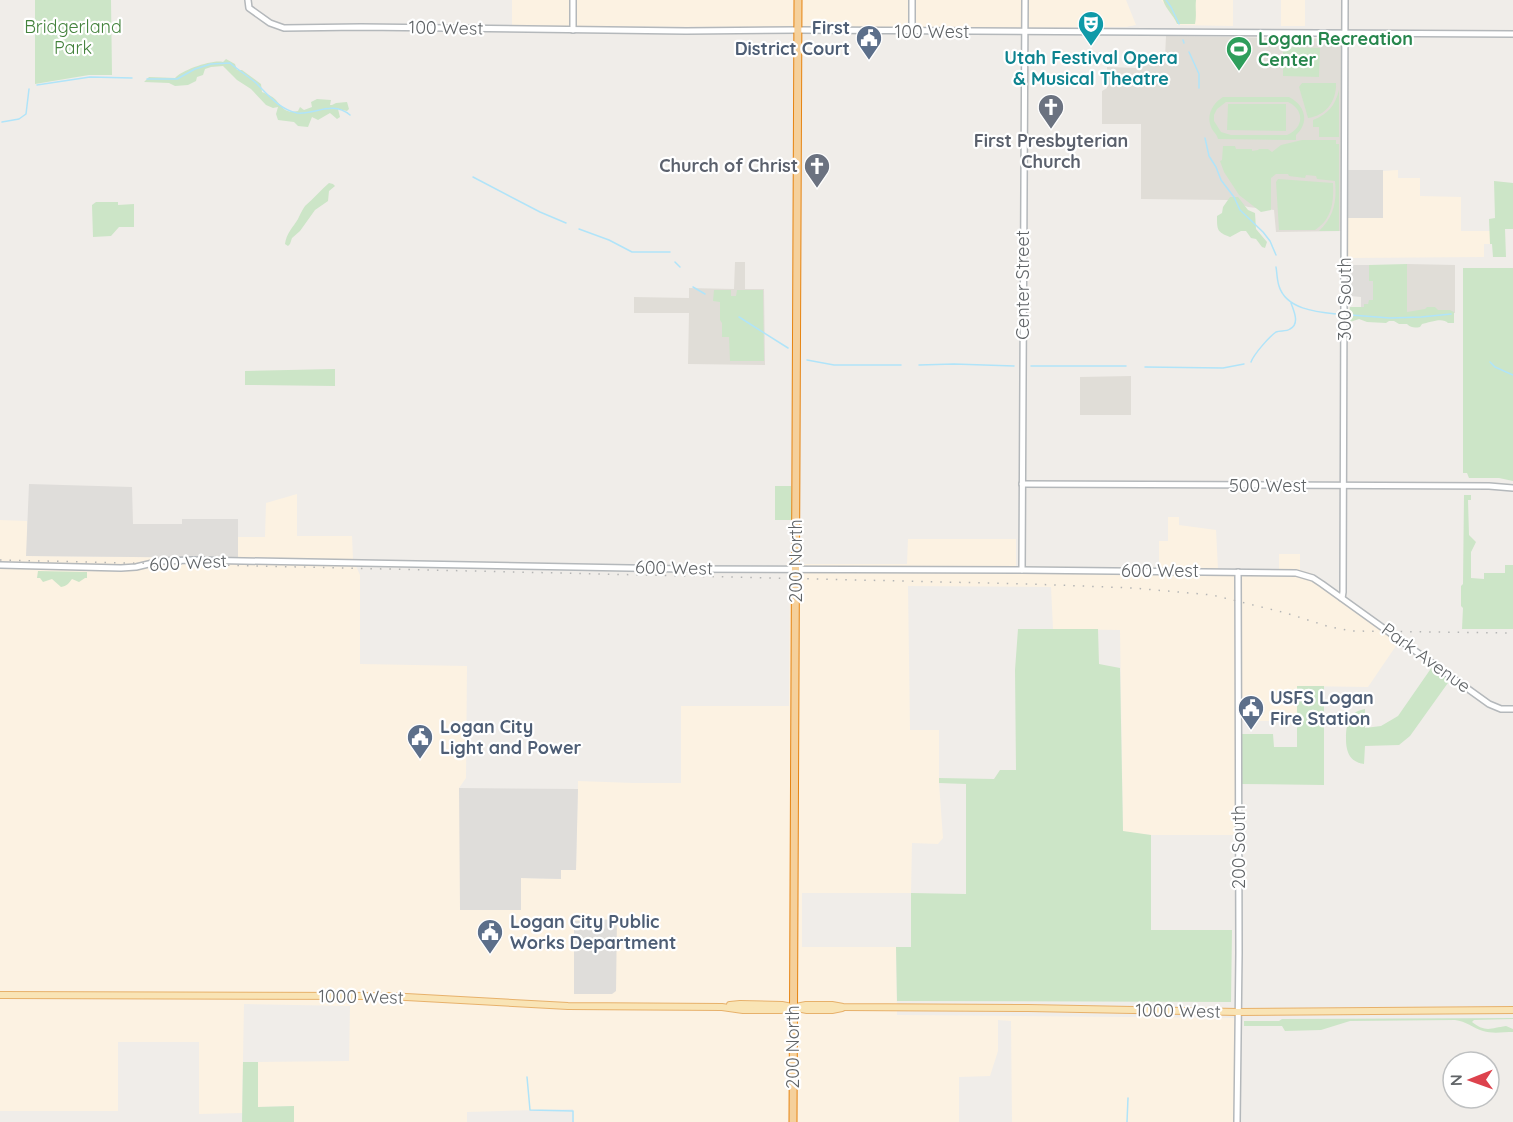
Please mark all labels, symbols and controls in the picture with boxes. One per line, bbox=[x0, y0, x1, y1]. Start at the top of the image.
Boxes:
theatre icon: Utah Festival Opera & Musical Theatre bbox=[1076, 9, 1106, 47]
park label: Bridgerland Park bbox=[24, 15, 122, 59]
street label: 100 West bbox=[408, 15, 484, 40]
place label: First District Court bbox=[735, 16, 850, 60]
street label: 100 West bbox=[895, 20, 969, 43]
public building icon: First District Court bbox=[854, 23, 884, 61]
place label: Logan Recreation Center bbox=[1258, 27, 1413, 71]
sports icon: Logan Recreation Center bbox=[1224, 34, 1254, 72]
place label: Utah Festival Opera & Musical Theatre bbox=[1004, 46, 1178, 90]
church icon: First Presbyterian Church bbox=[1036, 92, 1066, 130]
place label: First Presbyterian Church bbox=[974, 129, 1128, 173]
church icon: Church of Christ bbox=[802, 151, 832, 189]
place label: Church of Christ bbox=[659, 154, 798, 177]
street label: Center Street bbox=[1011, 230, 1034, 340]
street label: 300 South bbox=[1333, 257, 1356, 341]
street label: 500 West bbox=[1229, 474, 1307, 497]
street label: 200 North bbox=[784, 519, 807, 603]
street label: 600 West bbox=[148, 549, 227, 576]
street label: 600 West bbox=[635, 555, 713, 580]
street label: 600 West bbox=[1121, 559, 1199, 582]
street label: Park Avenue bbox=[1377, 618, 1475, 698]
place label: USFS Logan Fire Station bbox=[1270, 686, 1374, 730]
public building icon: USFS Logan Fire Station bbox=[1236, 693, 1266, 731]
place label: Logan City Light and Power bbox=[440, 715, 582, 759]
public building icon: Logan City Light and Power bbox=[405, 722, 435, 760]
street label: 200 South bbox=[1227, 805, 1250, 889]
place label: Logan City Public Works Department bbox=[510, 910, 676, 954]
public building icon: Logan City Public Works Department bbox=[475, 917, 505, 955]
street label: 1000 West bbox=[318, 984, 404, 1009]
street label: 1000 West bbox=[1135, 998, 1221, 1023]
street label: 200 North bbox=[781, 1005, 804, 1089]
north arrow bbox=[1441, 1050, 1501, 1110]
text: N bbox=[1446, 1074, 1466, 1086]

